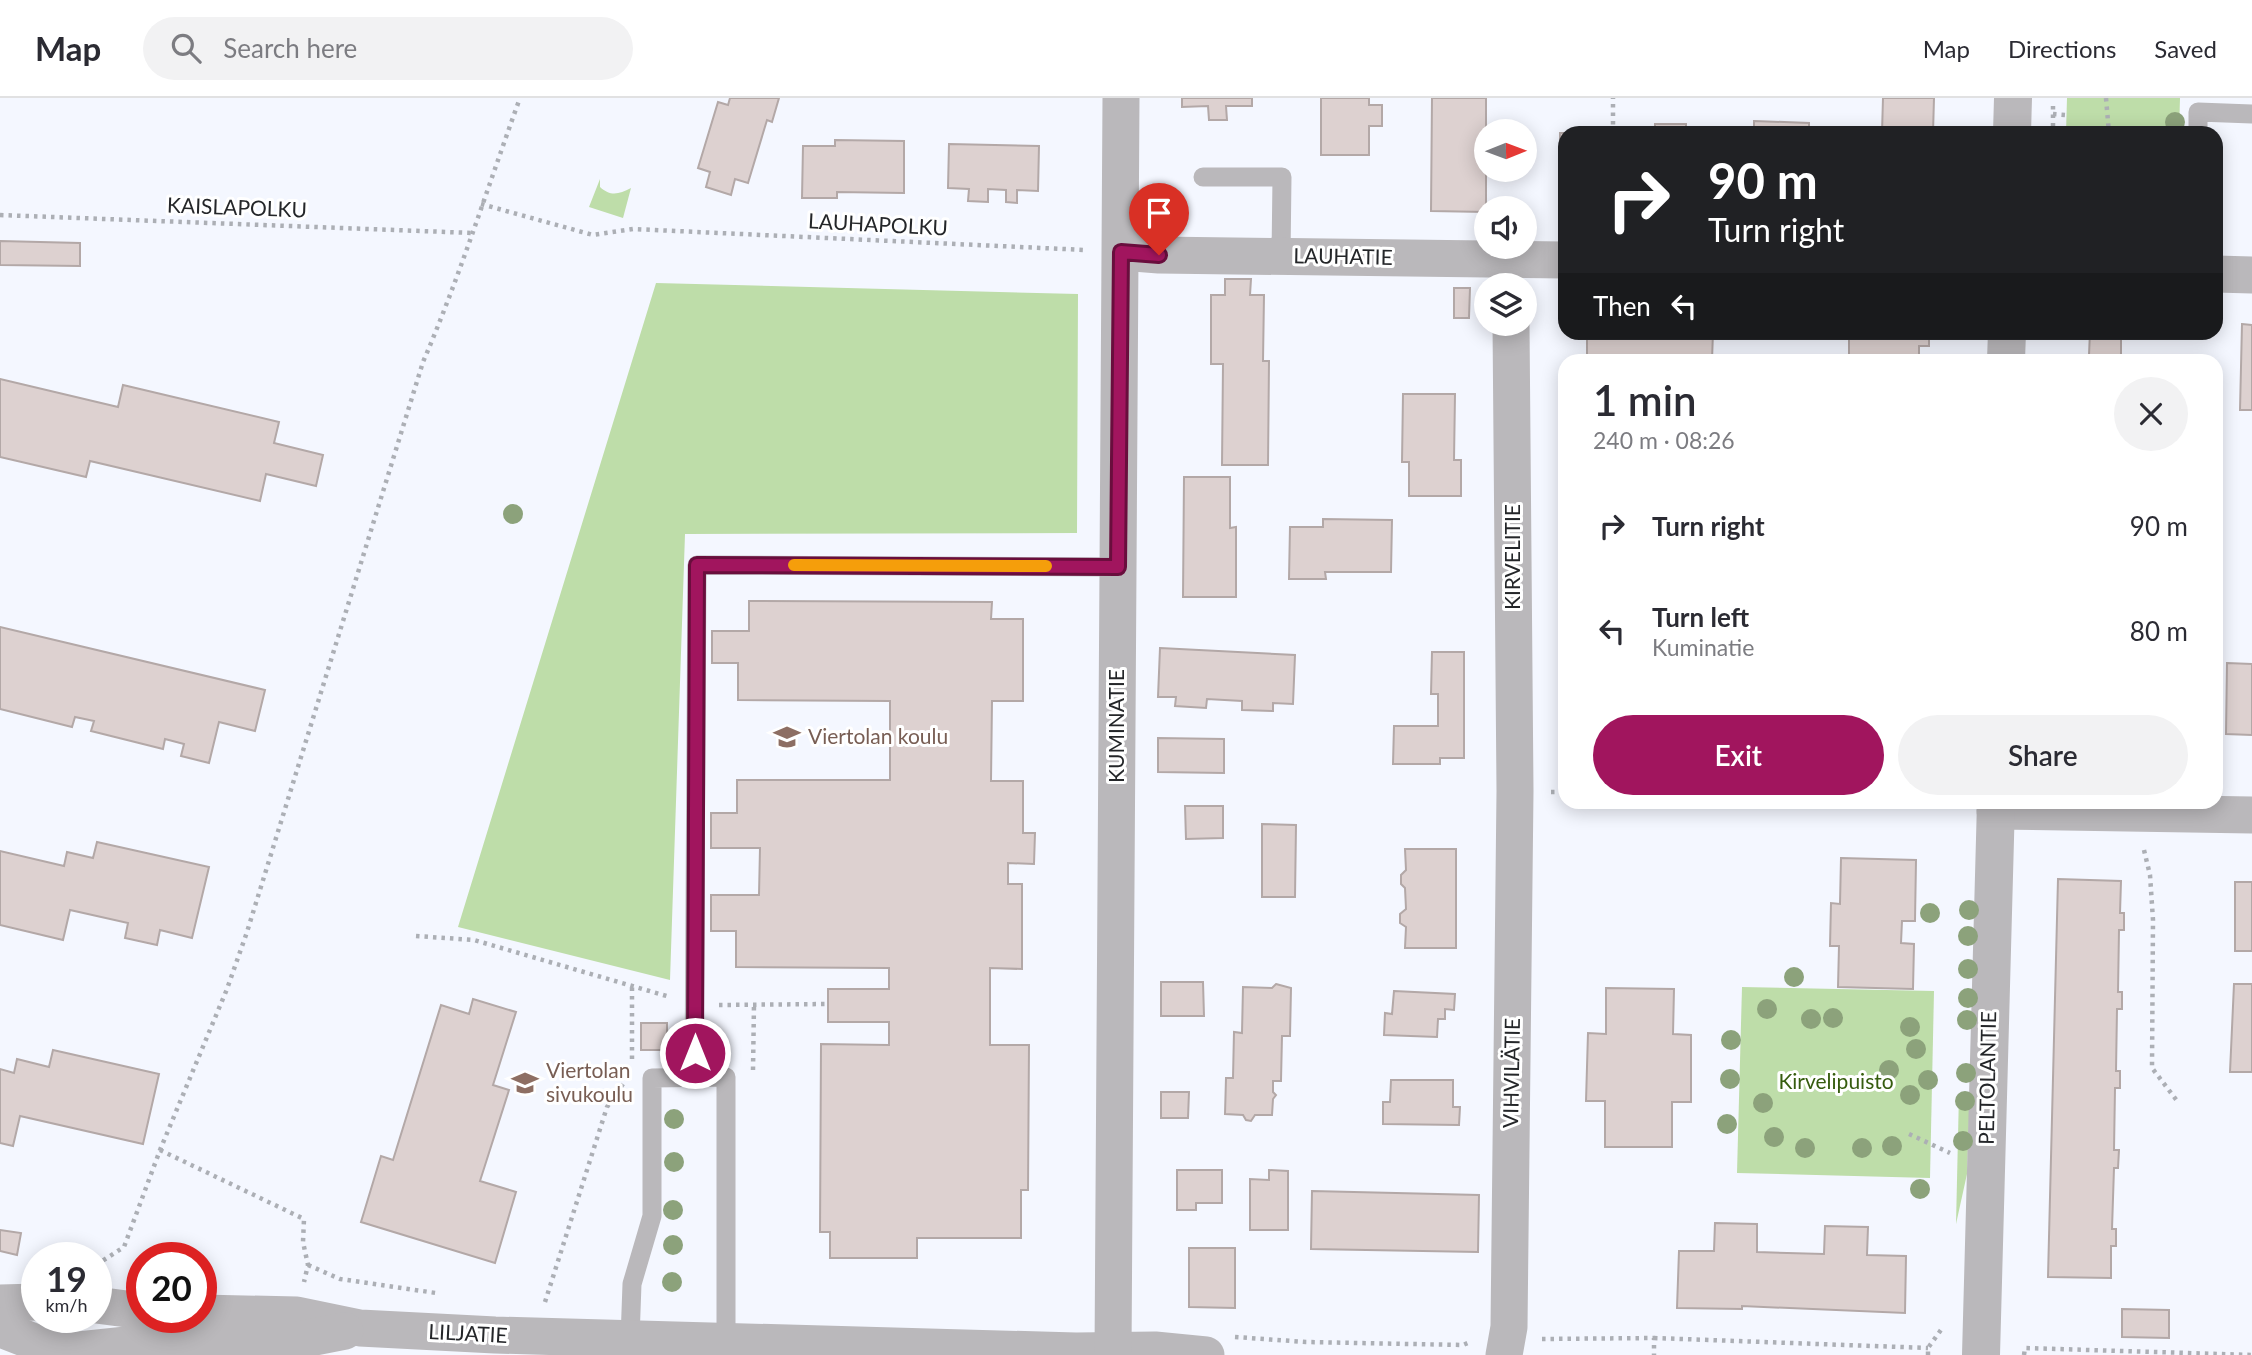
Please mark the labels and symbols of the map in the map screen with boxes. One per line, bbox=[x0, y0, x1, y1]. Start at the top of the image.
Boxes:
north arrow bbox=[1474, 119, 1536, 182]
pin bbox=[1129, 183, 1189, 255]
street label: KAISLAPOLKU bbox=[167, 192, 307, 221]
street label: LAUHAPOLKU bbox=[808, 207, 949, 240]
street label: LAUHATIE bbox=[1293, 242, 1393, 269]
street label: KIRVELITIE bbox=[1499, 504, 1524, 610]
street label: KUMINATIE bbox=[1103, 669, 1128, 783]
school or university icon: Viertolan koulu bbox=[772, 722, 802, 752]
place label: Viertolan koulu bbox=[808, 723, 948, 748]
street label: PELTOLANTIE bbox=[1973, 1011, 2000, 1145]
position arrow bbox=[658, 1016, 732, 1090]
street label: VIHVILÄTIE bbox=[1497, 1018, 1524, 1128]
place label: Viertolan sivukoulu bbox=[546, 1057, 633, 1106]
school or university icon: Viertolan sivukoulu bbox=[510, 1068, 540, 1098]
park label: Kirvelipuisto bbox=[1778, 1068, 1894, 1093]
speed limit sign: 20 bbox=[126, 1242, 217, 1333]
street label: LILJATIE bbox=[428, 1318, 508, 1347]

